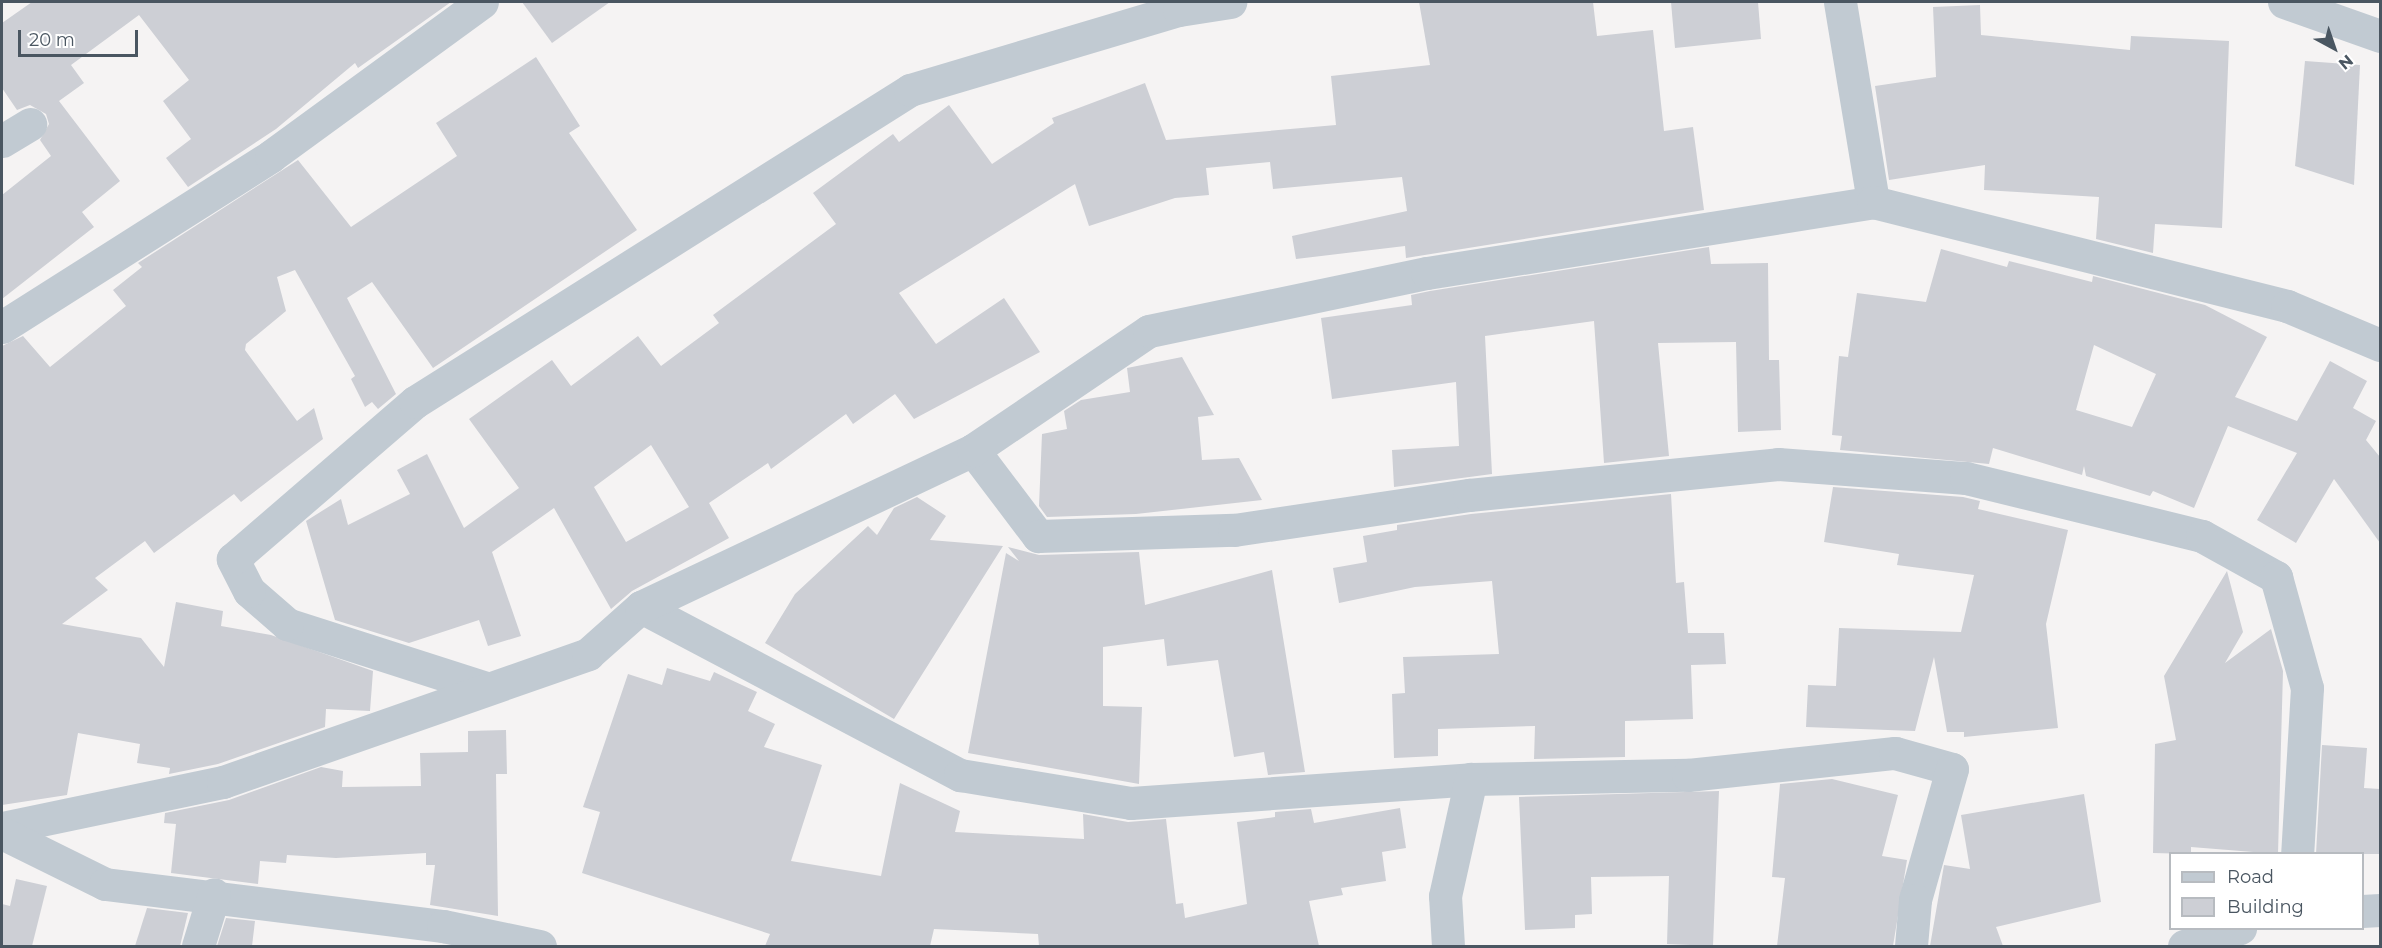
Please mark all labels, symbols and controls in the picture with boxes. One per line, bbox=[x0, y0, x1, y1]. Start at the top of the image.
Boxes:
scale bar bbox=[21, 18, 141, 56]
north arrow bbox=[2304, 18, 2364, 78]
text: 20 m bbox=[29, 29, 75, 51]
text: N bbox=[2335, 51, 2357, 74]
legend bbox=[2169, 852, 2364, 930]
text: Road bbox=[2227, 866, 2274, 888]
text: Building bbox=[2227, 896, 2304, 918]

